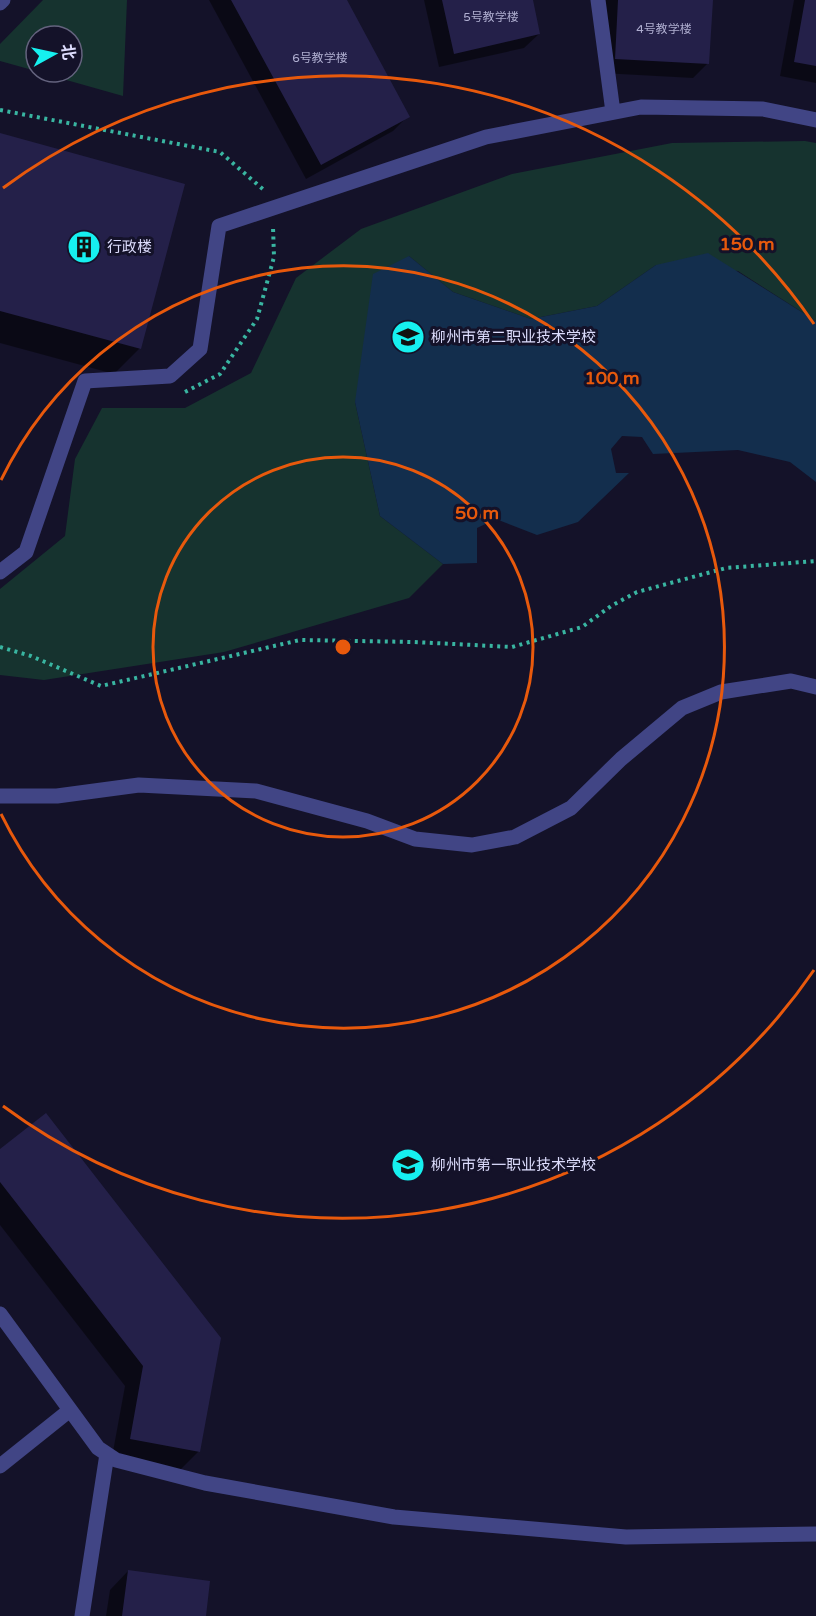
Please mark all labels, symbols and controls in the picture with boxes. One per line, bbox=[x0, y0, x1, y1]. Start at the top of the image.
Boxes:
house number: 5号教学楼 bbox=[463, 10, 519, 24]
house number: 4号教学楼 bbox=[636, 22, 692, 36]
north arrow bbox=[24, 24, 84, 84]
text: 北 bbox=[57, 43, 79, 61]
house number: 6号教学楼 bbox=[292, 51, 348, 65]
building icon: 行政楼 bbox=[66, 229, 102, 265]
text: 150 m bbox=[719, 233, 775, 255]
place label: 行政楼 bbox=[107, 238, 152, 256]
school or university icon: 柳州市第二职业技术学校 bbox=[390, 319, 426, 355]
place label: 柳州市第二职业技术学校 bbox=[431, 328, 596, 346]
text: 100 m bbox=[584, 367, 640, 389]
text: 50 m bbox=[455, 502, 499, 524]
centre of rings bbox=[333, 637, 353, 657]
school or university icon: 柳州市第一职业技术学校 bbox=[390, 1147, 426, 1183]
place label: 柳州市第一职业技术学校 bbox=[431, 1156, 596, 1174]

